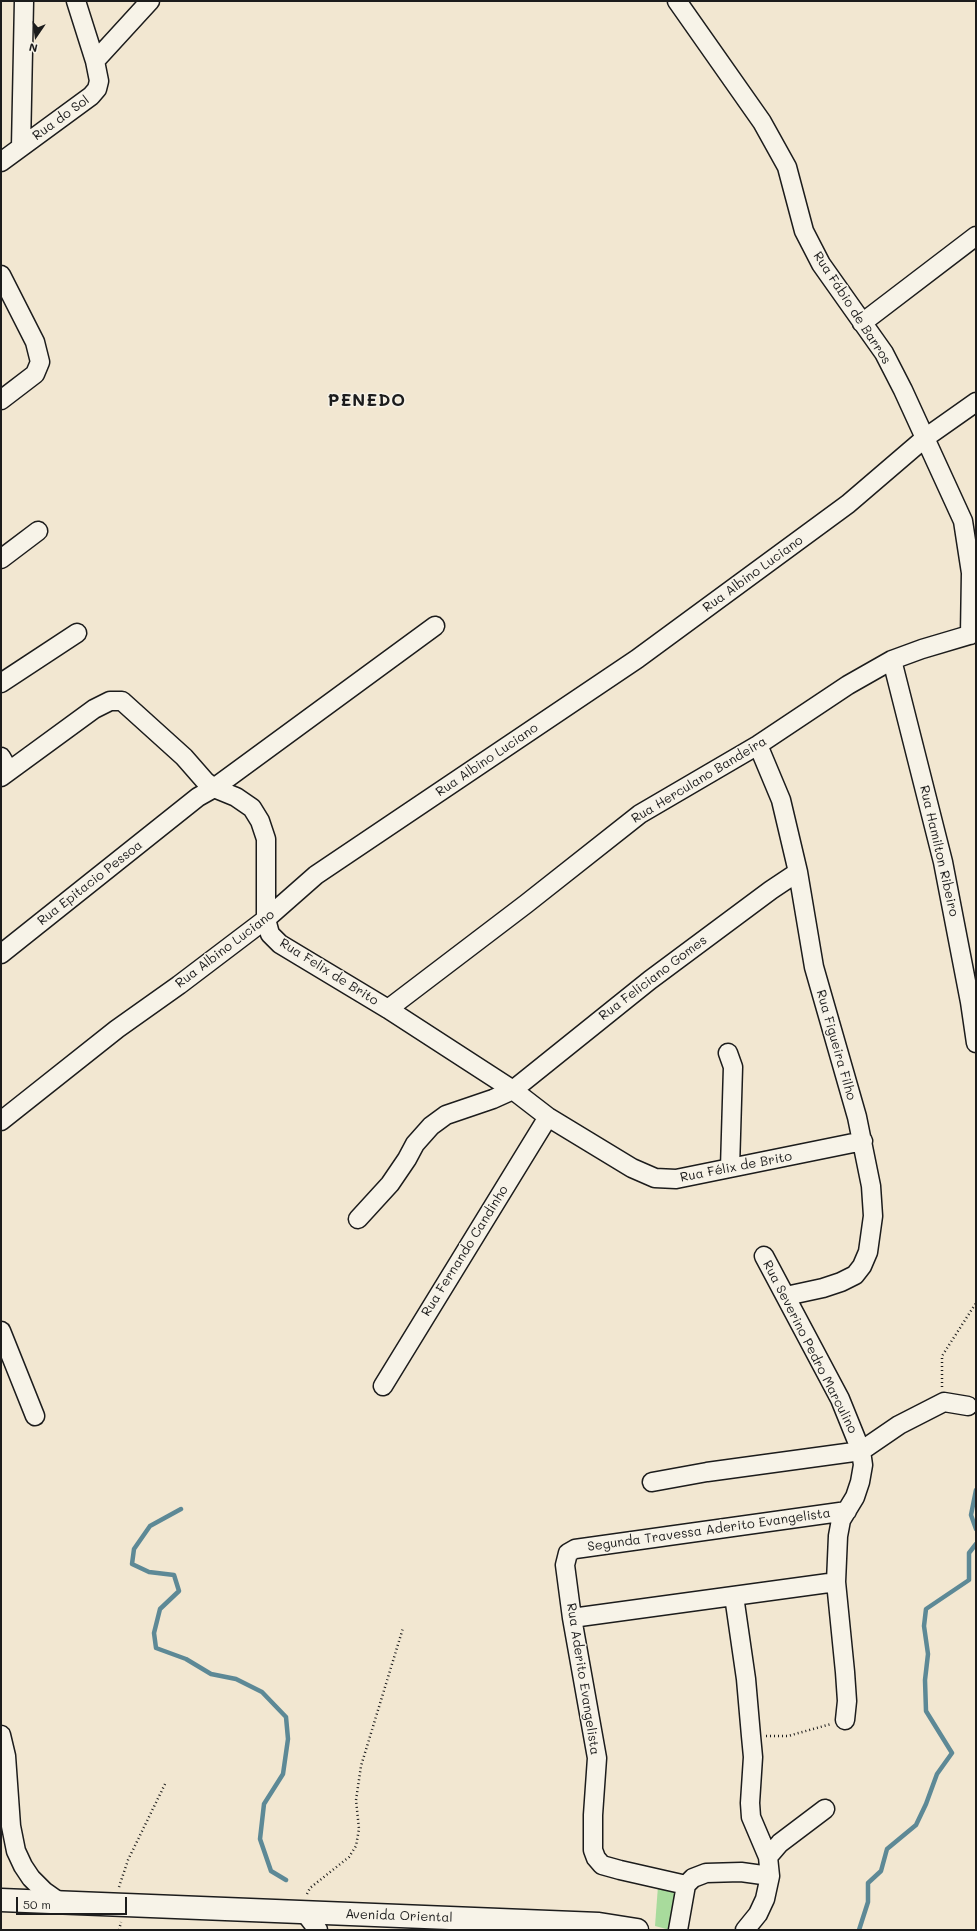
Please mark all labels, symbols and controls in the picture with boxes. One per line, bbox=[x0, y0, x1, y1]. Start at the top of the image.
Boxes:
north arrow bbox=[16, 16, 56, 56]
text: N bbox=[27, 40, 39, 56]
street label: Rua do Sol bbox=[30, 92, 92, 144]
street label: Rua Fábio de Barros bbox=[810, 249, 894, 367]
district label: PENEDO bbox=[328, 391, 406, 411]
street label: Rua Albino Luciano bbox=[700, 532, 806, 616]
street label: Rua Albino Luciano bbox=[433, 720, 541, 800]
street label: Rua Herculano Bandeira bbox=[629, 733, 769, 827]
street label: Rua Hamilton Ribeiro bbox=[916, 784, 962, 918]
street label: Rua Epitacio Pessoa bbox=[34, 837, 146, 929]
street label: Rua Albino Luciano bbox=[172, 907, 278, 991]
street label: Rua Feliciano Gomes bbox=[596, 932, 710, 1024]
street label: Rua Felix de Brito bbox=[277, 935, 381, 1009]
street label: Rua Figueira Filho bbox=[813, 988, 859, 1102]
street label: Rua Félix de Brito bbox=[679, 1149, 793, 1185]
street label: Rua Fernando Candinho bbox=[418, 1183, 512, 1319]
street label: Rua Severino Pedro Marculino bbox=[759, 1258, 861, 1436]
street label: Segunda Travessa Aderito Evangelista bbox=[586, 1505, 832, 1555]
street label: Rua Aderito Evangelista bbox=[563, 1602, 603, 1756]
scale bar bbox=[18, 1889, 129, 1915]
text: 50 m bbox=[23, 1896, 51, 1912]
street label: Avenida Oriental bbox=[345, 1906, 453, 1926]

